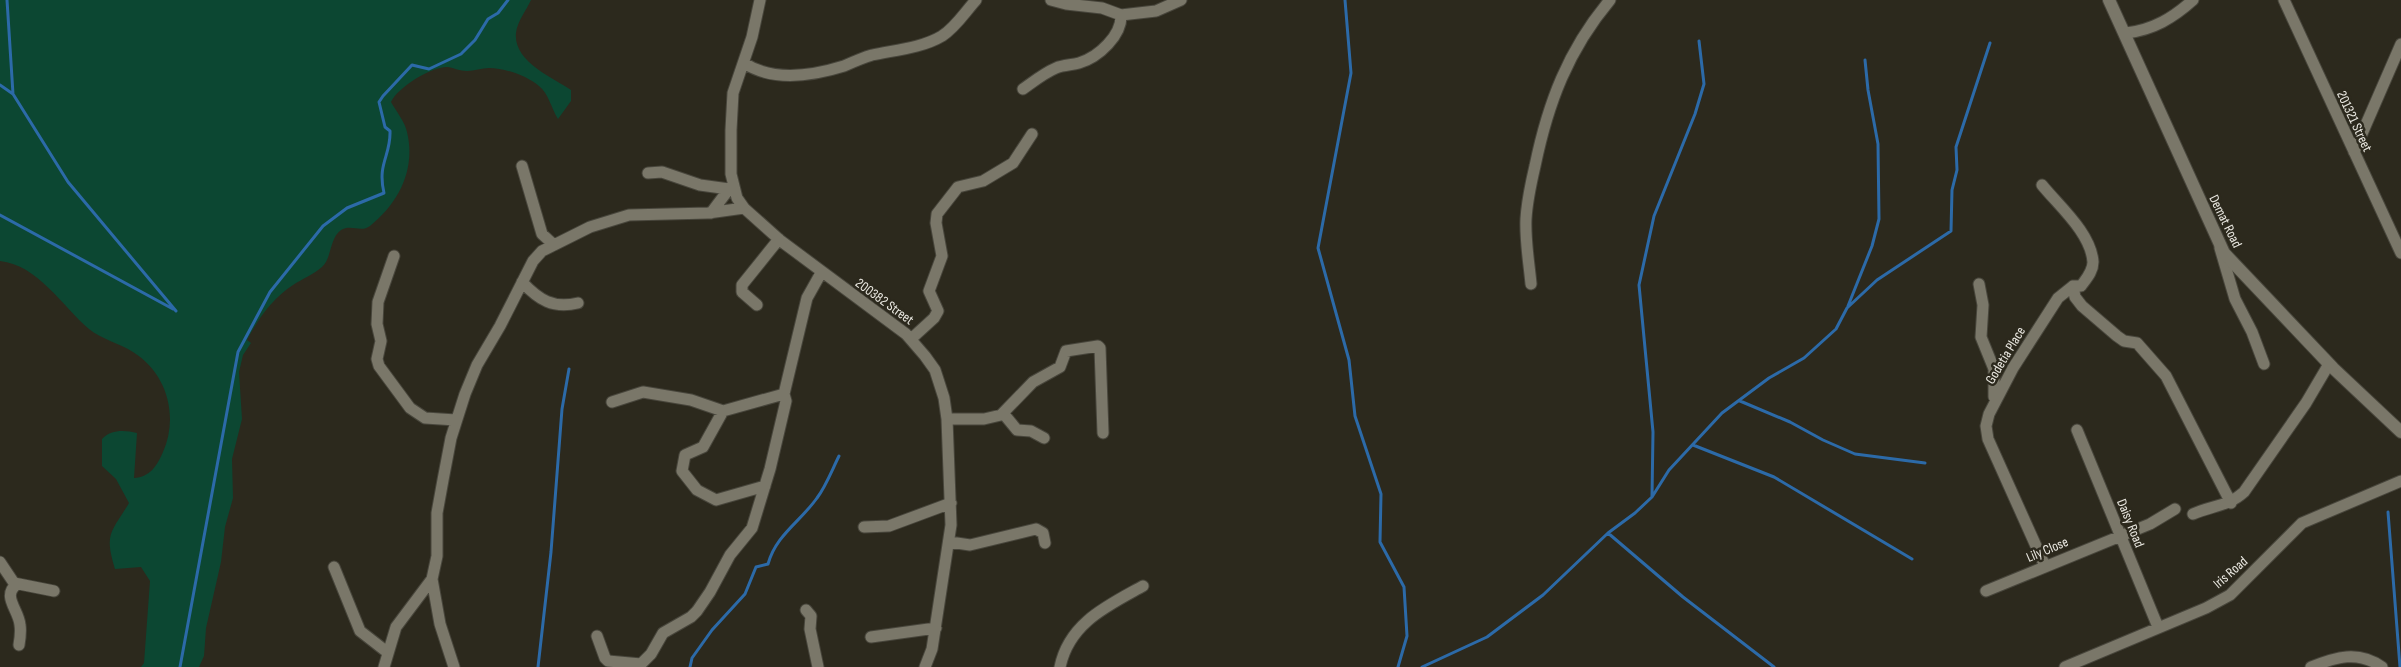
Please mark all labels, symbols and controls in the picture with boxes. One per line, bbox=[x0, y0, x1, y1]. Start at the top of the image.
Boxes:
street label: 201321 Street bbox=[2333, 88, 2376, 154]
street label: Demat Road bbox=[2205, 192, 2246, 251]
street label: 200382 Street bbox=[852, 275, 917, 328]
street label: Godetia Place bbox=[1982, 324, 2029, 387]
street label: Daisy Road bbox=[2113, 496, 2148, 550]
street label: Lily Close bbox=[2024, 533, 2071, 566]
street label: Iris Road bbox=[2210, 553, 2251, 592]

